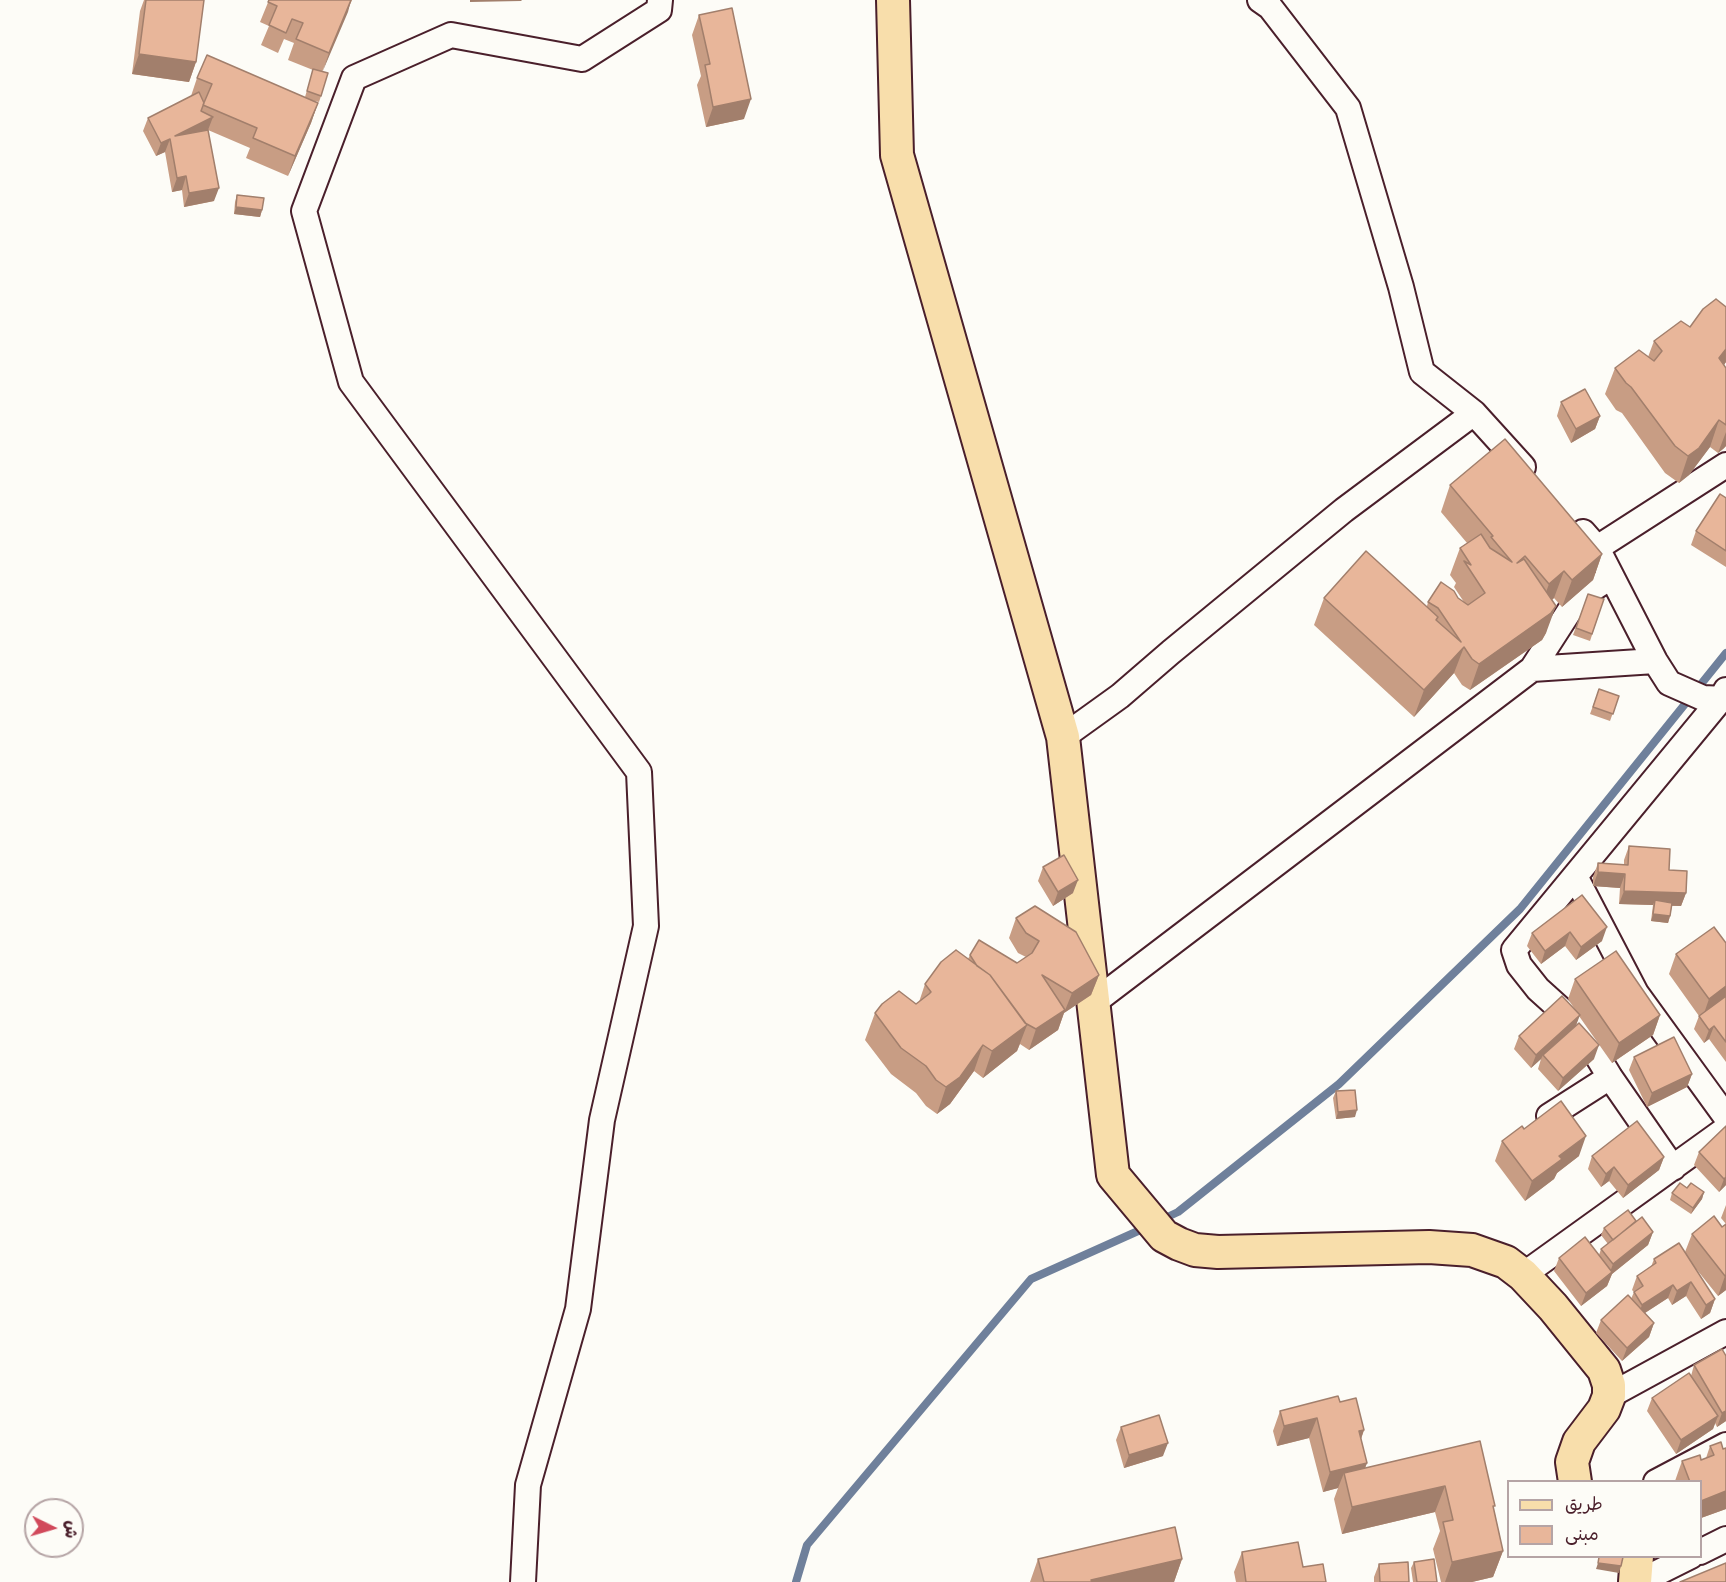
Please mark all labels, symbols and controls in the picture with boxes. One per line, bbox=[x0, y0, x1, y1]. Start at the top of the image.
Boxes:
legend bbox=[1507, 1480, 1702, 1558]
text: طريق bbox=[1565, 1491, 1603, 1520]
north arrow bbox=[24, 1498, 84, 1558]
text: ش bbox=[57, 1520, 84, 1539]
text: مبنى bbox=[1565, 1521, 1599, 1550]

